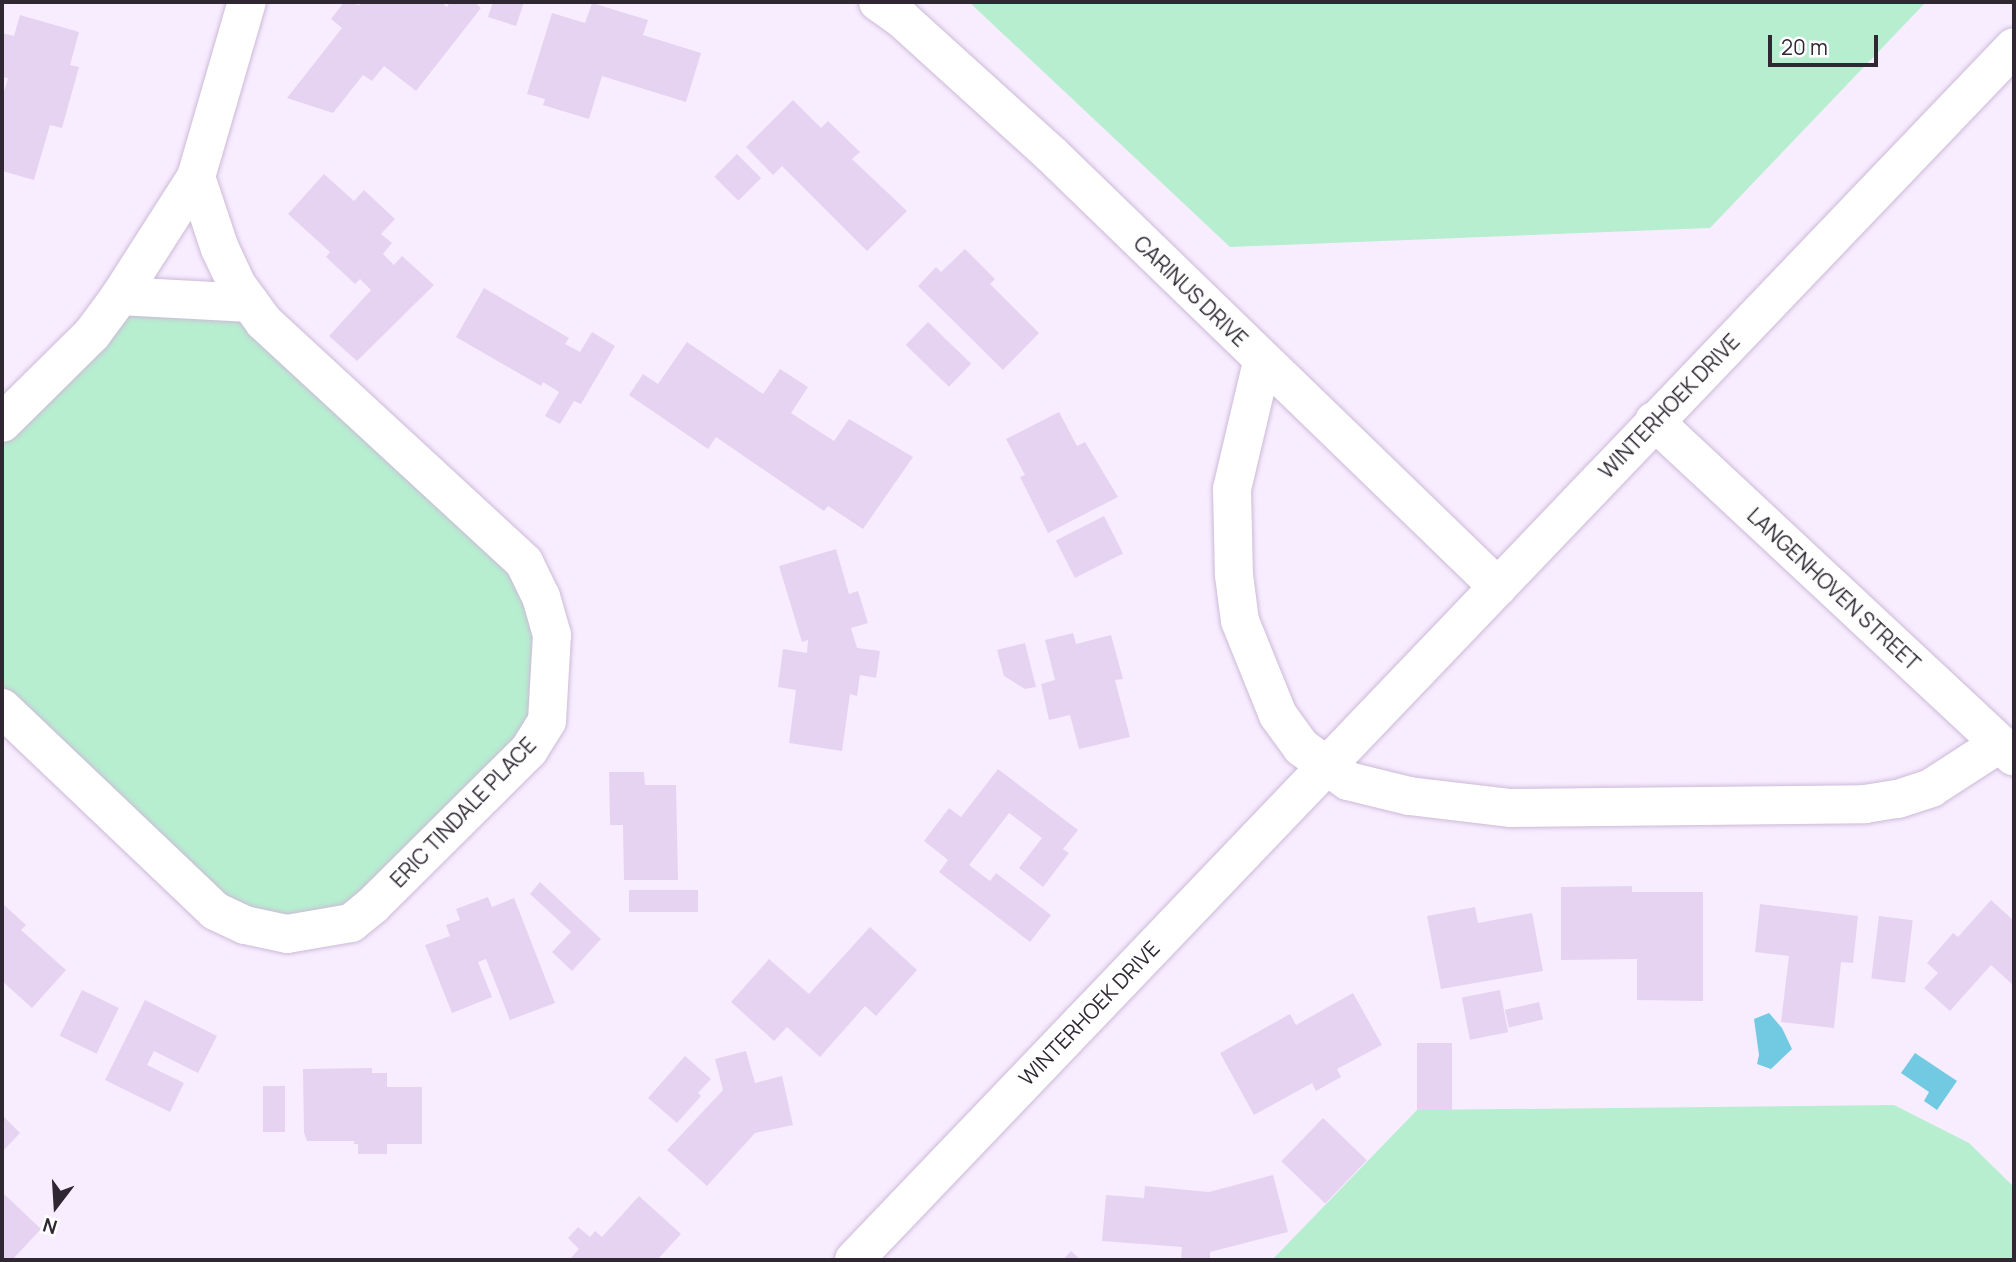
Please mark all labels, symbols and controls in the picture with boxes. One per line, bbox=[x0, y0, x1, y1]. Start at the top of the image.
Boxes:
scale bar bbox=[1771, 21, 1881, 65]
text: 20 m bbox=[1781, 33, 1828, 61]
street label: CARINUS DRIVE bbox=[1129, 230, 1253, 352]
street label: WINTERHOEK DRIVE bbox=[1593, 328, 1745, 484]
street label: LANGENHOVEN STREET bbox=[1742, 502, 1926, 676]
street label: ERIC TINDALE PLACE bbox=[385, 732, 541, 892]
street label: WINTERHOEK DRIVE bbox=[1013, 935, 1165, 1091]
north arrow bbox=[21, 1171, 91, 1241]
text: N bbox=[40, 1212, 60, 1241]

